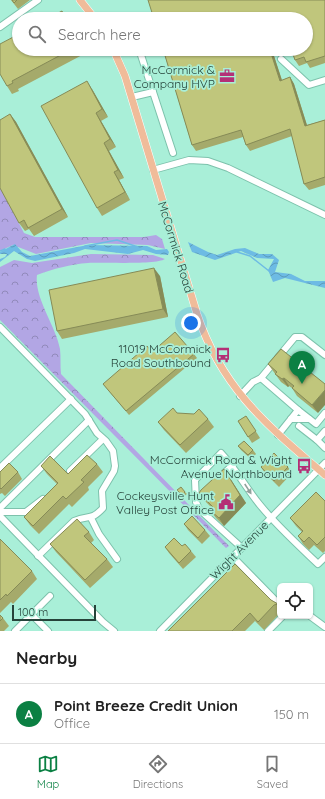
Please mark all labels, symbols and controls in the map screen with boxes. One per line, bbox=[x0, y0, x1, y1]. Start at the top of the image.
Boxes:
search box bbox=[12, 12, 313, 56]
icon: search bbox=[26, 23, 48, 45]
text: Search here bbox=[58, 25, 141, 44]
place label: McCormick & Company HVP bbox=[134, 62, 215, 91]
office icon: McCormick & Company HVP bbox=[218, 67, 236, 85]
street label: McCormick Road bbox=[155, 199, 197, 295]
your location bbox=[181, 313, 201, 333]
place label: 11019 McCormick Road Southbound bbox=[111, 341, 211, 370]
bus stop icon: 11019 McCormick Road Southbound bbox=[214, 346, 232, 364]
pin: A bbox=[289, 351, 315, 384]
place label: McCormick Road & Wight Avenue Northbound bbox=[150, 452, 292, 481]
bus stop icon: McCormick Road & Wight Avenue Northbound bbox=[295, 457, 313, 475]
one-way arrow bbox=[244, 484, 252, 494]
place label: Cockeysville Hunt Valley Post Office bbox=[116, 488, 214, 517]
public building icon: Cockeysville Hunt Valley Post Office bbox=[217, 493, 235, 511]
street label: Wight Avenue bbox=[207, 517, 272, 582]
map controls bbox=[277, 583, 313, 619]
button: locate bbox=[277, 583, 313, 619]
scale bar bbox=[12, 603, 96, 622]
text: 100 m bbox=[18, 605, 48, 619]
text: Nearby bbox=[16, 647, 77, 668]
text: Point Breeze Credit Union bbox=[54, 696, 238, 715]
text: A bbox=[25, 706, 33, 722]
text: 150 m bbox=[274, 706, 309, 722]
text: Office bbox=[54, 715, 90, 731]
tab: Map bbox=[37, 753, 59, 791]
tab: Directions bbox=[133, 753, 183, 791]
tab: Saved bbox=[257, 753, 288, 791]

